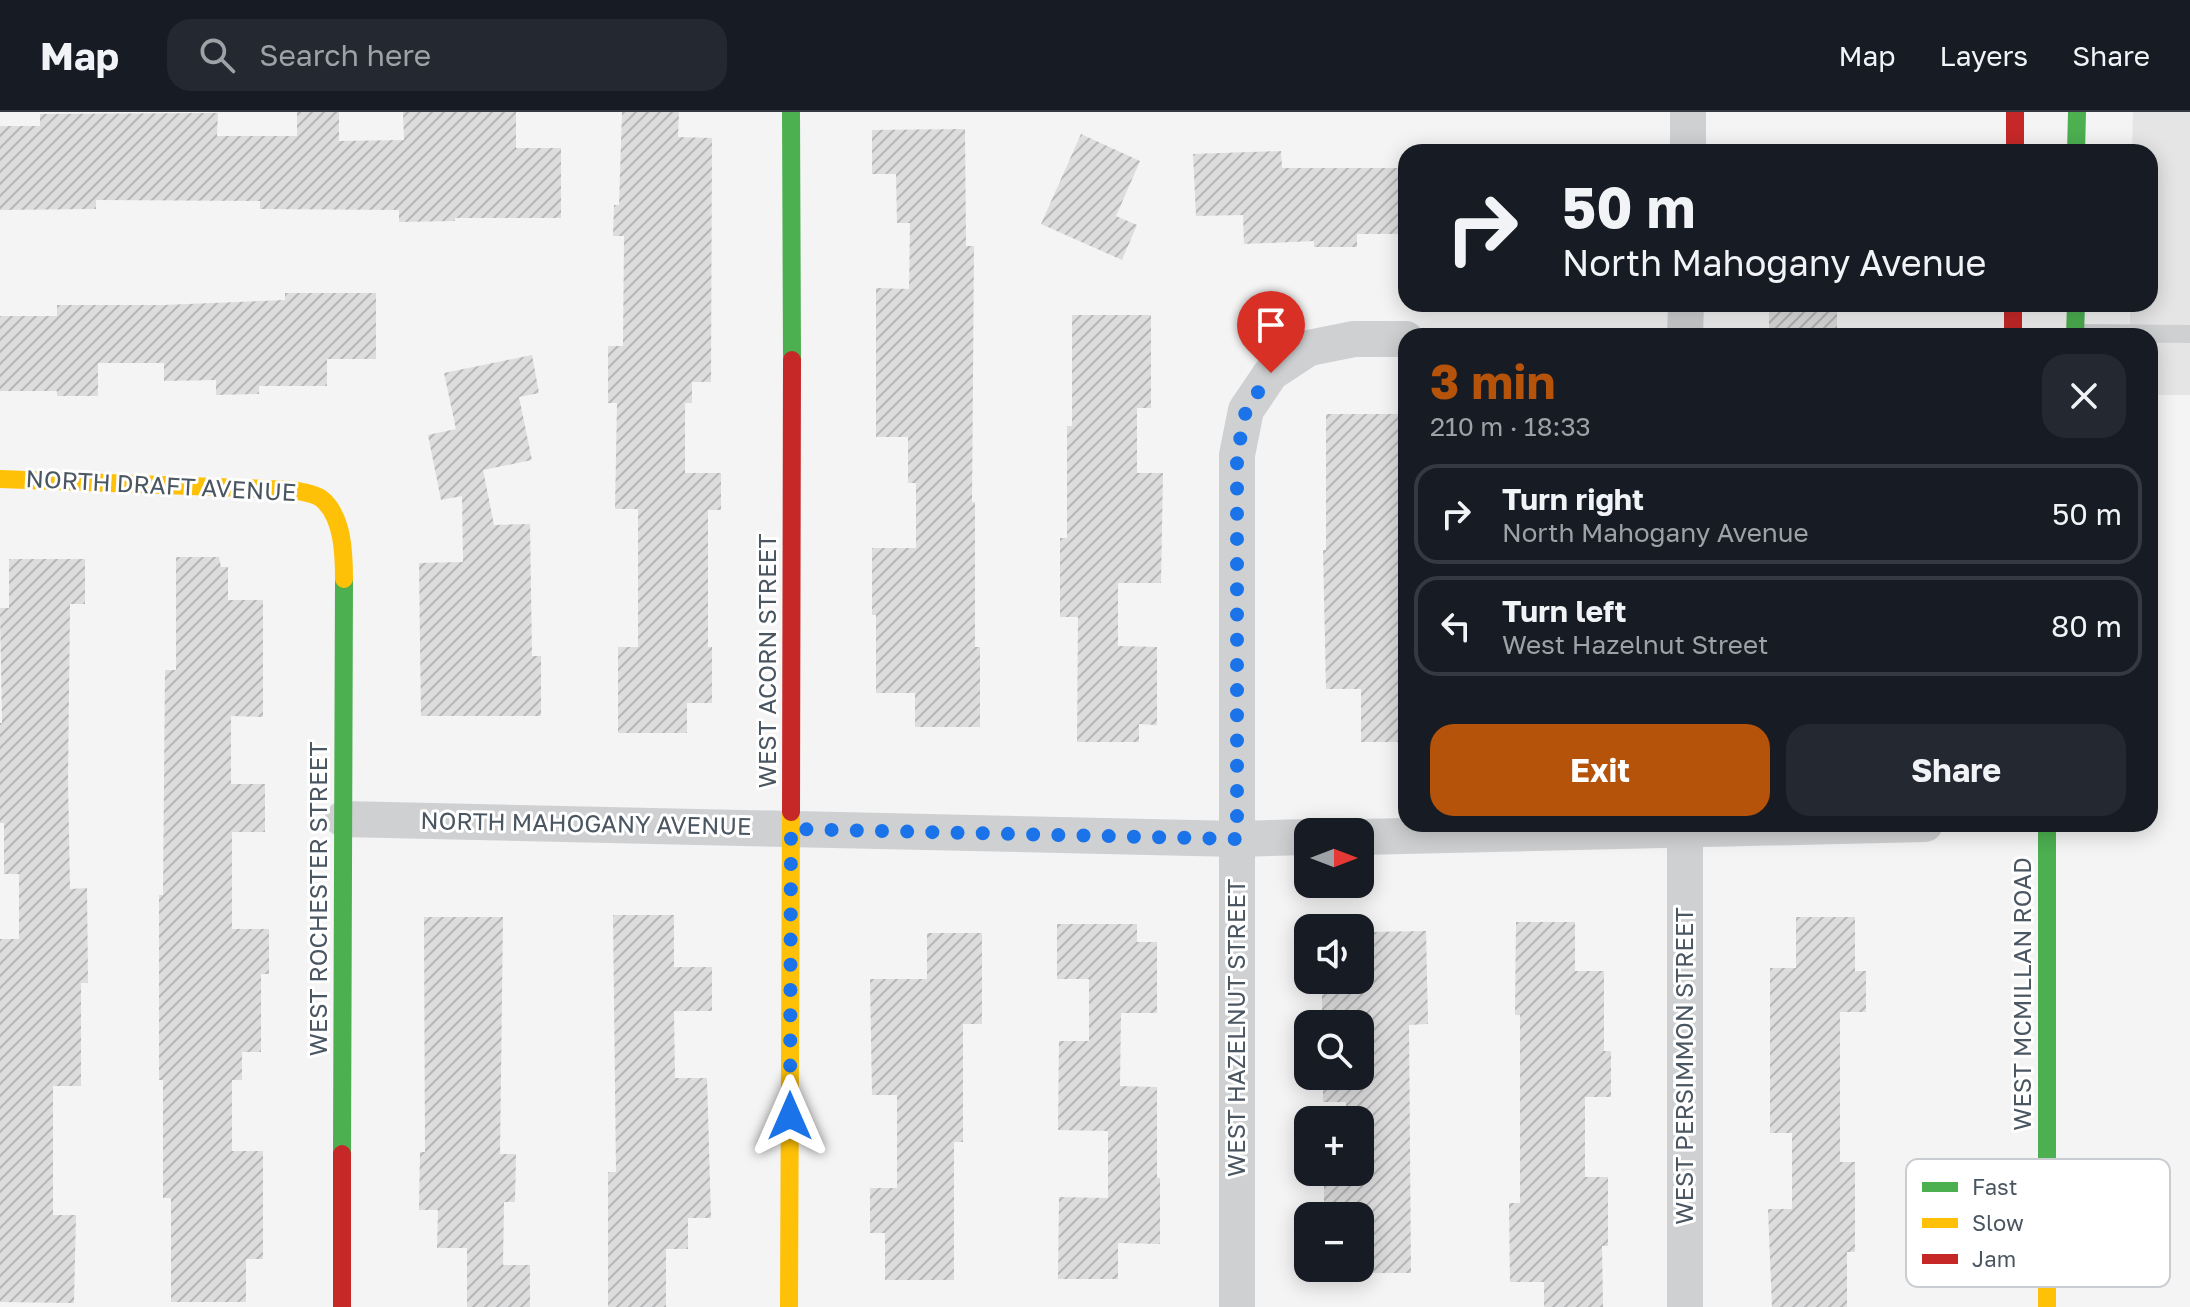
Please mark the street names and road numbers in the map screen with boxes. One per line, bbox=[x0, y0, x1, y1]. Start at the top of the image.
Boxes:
street label: NORTH DRAFT AVENUE bbox=[25, 463, 297, 506]
street label: WEST ACORN STREET bbox=[752, 534, 781, 788]
street label: WEST ROCHESTER STREET bbox=[303, 742, 332, 1056]
street label: NORTH MAHOGANY AVENUE bbox=[420, 805, 752, 840]
street label: WEST MCMILLAN ROAD bbox=[2007, 857, 2036, 1131]
street label: WEST HAZELNUT STREET bbox=[1221, 879, 1250, 1177]
street label: WEST PERSIMMON STREET bbox=[1669, 907, 1698, 1225]

